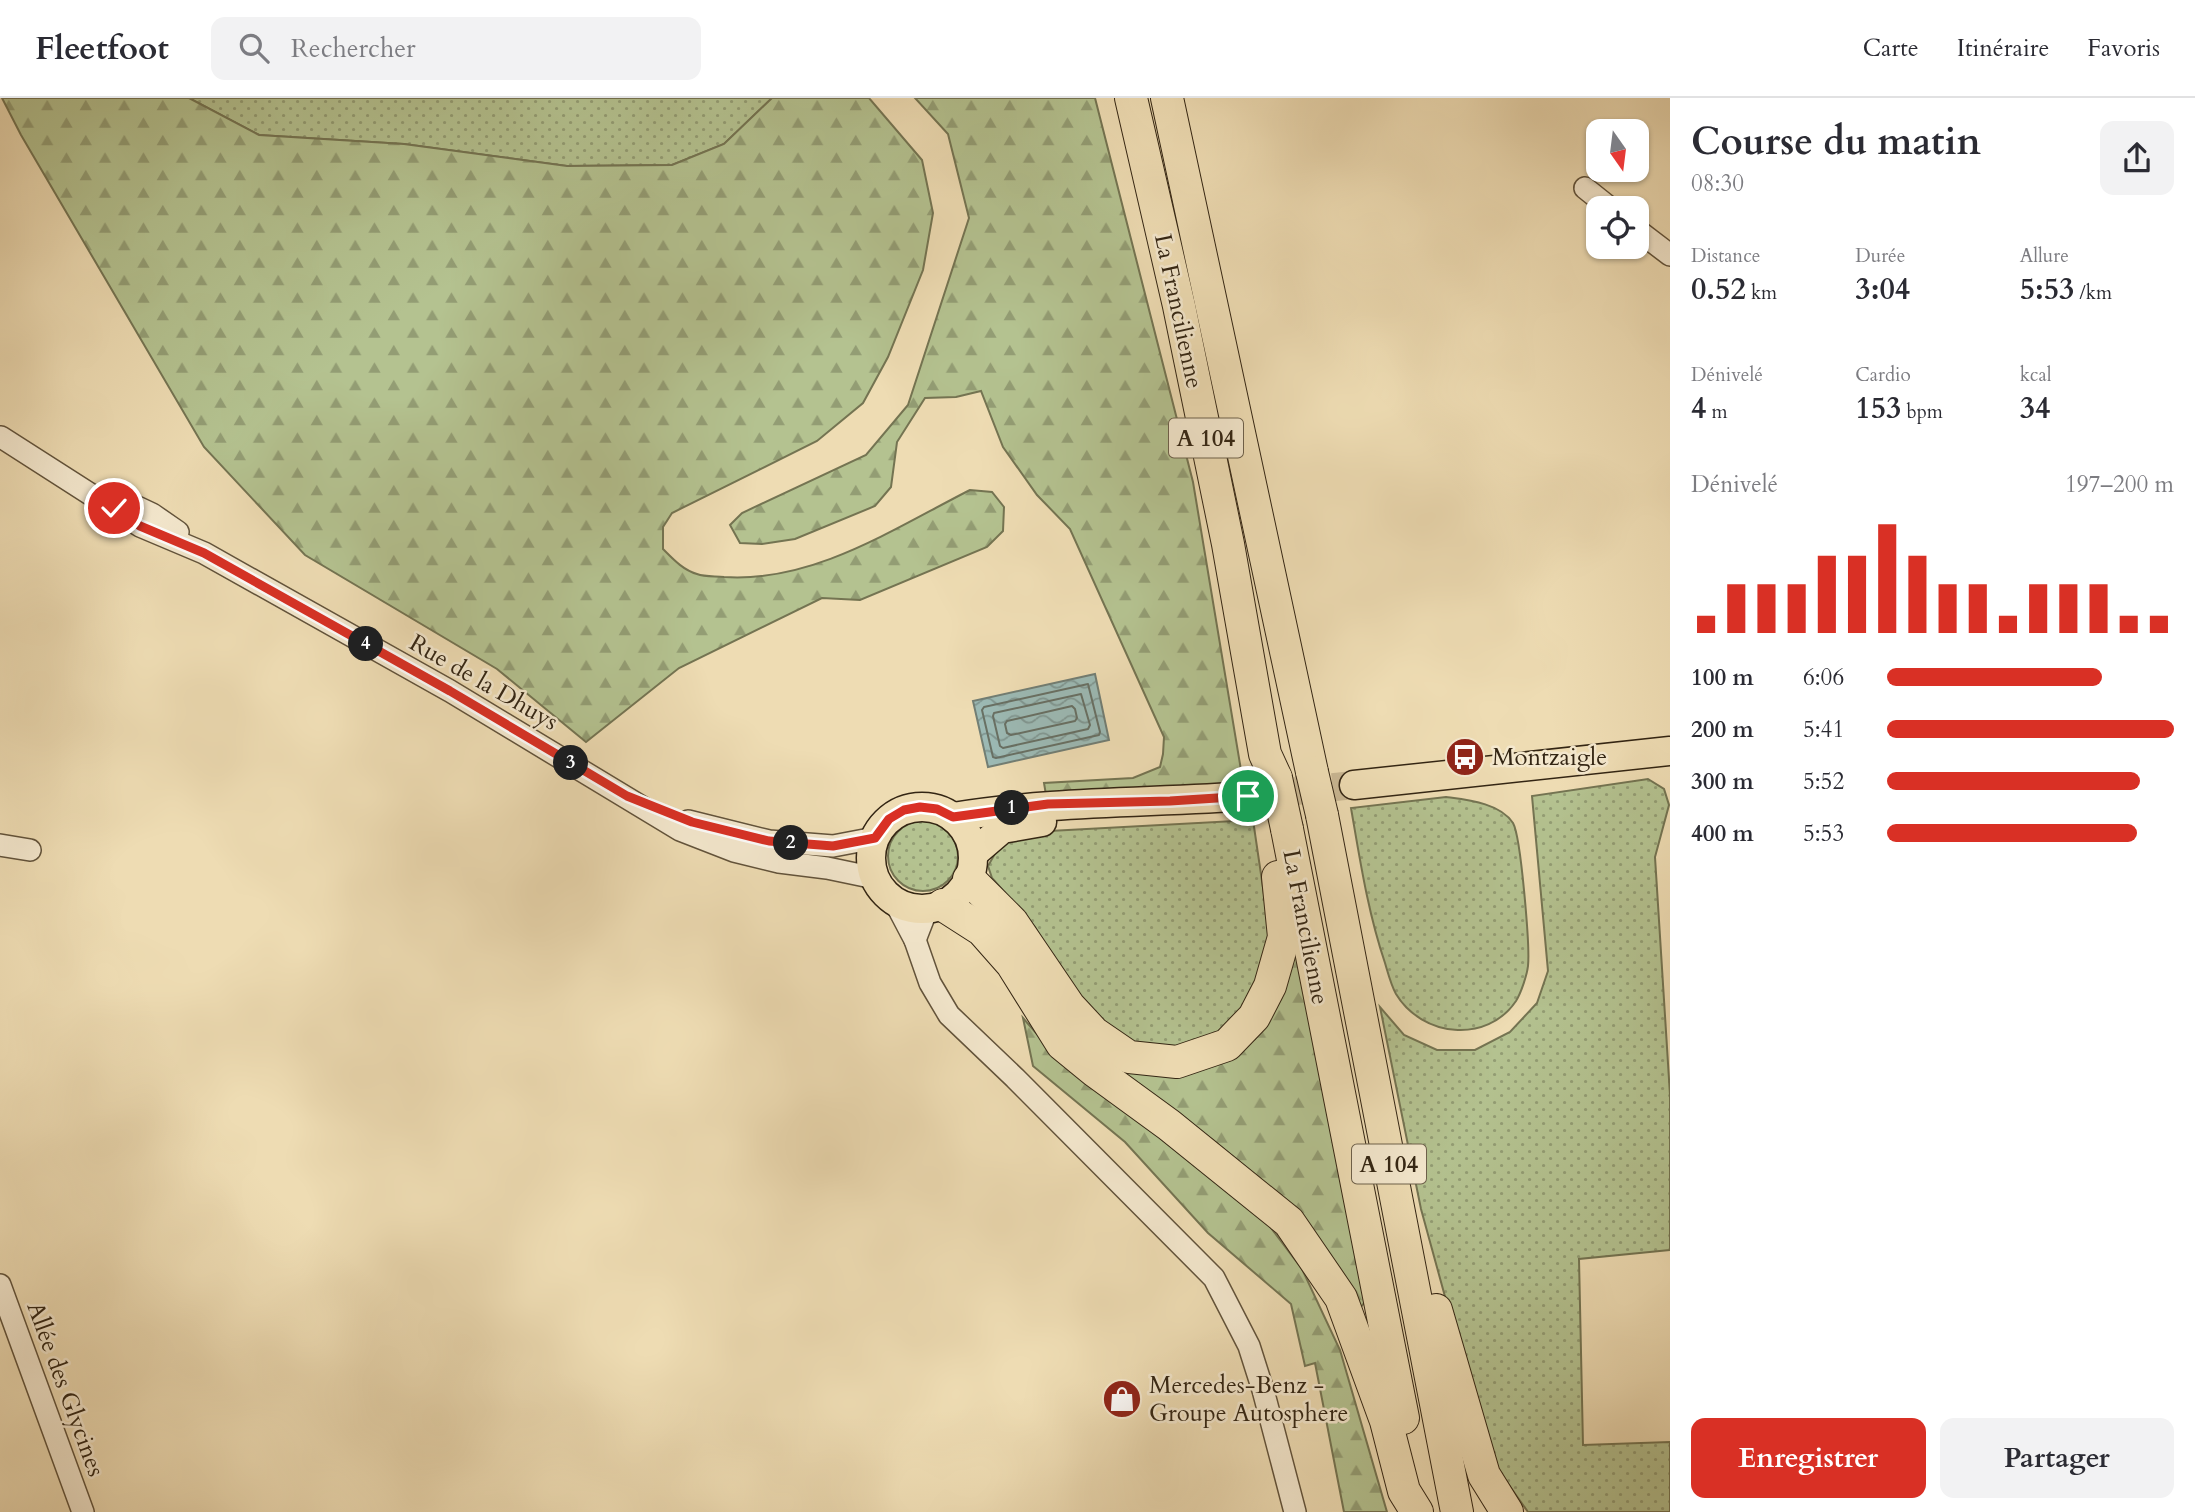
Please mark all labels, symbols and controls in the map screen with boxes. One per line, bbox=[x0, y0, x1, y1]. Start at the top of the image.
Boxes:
search box bbox=[211, 17, 701, 80]
text: Fleetfoot bbox=[35, 26, 169, 71]
icon: search bbox=[235, 29, 273, 67]
text: Rechercher bbox=[291, 31, 416, 66]
text: Carte bbox=[1863, 32, 1919, 65]
text: Itinéraire bbox=[1957, 32, 2049, 65]
text: Favoris bbox=[2087, 32, 2160, 65]
text: Course du matin bbox=[1691, 116, 1981, 168]
north arrow bbox=[1586, 119, 1648, 182]
map controls bbox=[1586, 119, 1649, 259]
button: share bbox=[2100, 121, 2174, 195]
text: 08:30 bbox=[1691, 168, 1744, 199]
button: locate bbox=[1586, 196, 1649, 259]
street label: La Francilienne bbox=[1146, 231, 1211, 392]
text: Distance bbox=[1691, 243, 1760, 269]
text: Durée bbox=[1855, 243, 1905, 269]
text: Allure bbox=[2020, 243, 2069, 269]
text: 0.52 bbox=[1691, 269, 1746, 310]
text: 3:04 bbox=[1855, 269, 1910, 310]
text: 5:53 bbox=[2020, 269, 2074, 310]
text: km bbox=[1746, 280, 1777, 306]
text: /km bbox=[2074, 280, 2112, 306]
text: Dénivelé bbox=[1691, 362, 1763, 388]
text: Cardio bbox=[1855, 362, 1911, 388]
text: kcal bbox=[2020, 362, 2052, 388]
text: 4 bbox=[1691, 388, 1706, 429]
text: 153 bbox=[1855, 388, 1901, 429]
text: 34 bbox=[2020, 388, 2050, 429]
text: m bbox=[1706, 399, 1728, 425]
text: bpm bbox=[1901, 399, 1943, 425]
road number: A 104 bbox=[1169, 418, 1243, 458]
text: Dénivelé bbox=[1691, 469, 1778, 500]
text: 197–200 m bbox=[2065, 469, 2174, 500]
pin bbox=[84, 478, 144, 538]
icon: check bbox=[95, 489, 133, 527]
pin: 4 bbox=[348, 626, 384, 662]
street label: Rue de la Dhuys bbox=[403, 626, 564, 738]
text: 4 bbox=[361, 630, 370, 656]
text: 100 m bbox=[1691, 662, 1754, 693]
text: 6:06 bbox=[1803, 662, 1844, 693]
text: 200 m bbox=[1691, 714, 1754, 745]
text: 5:41 bbox=[1803, 714, 1844, 745]
bus stop icon: Montzaigle bbox=[1444, 736, 1486, 778]
place label: Montzaigle bbox=[1492, 741, 1607, 774]
pin: 3 bbox=[554, 746, 588, 780]
text: 3 bbox=[566, 749, 575, 775]
pin bbox=[1218, 766, 1278, 826]
text: 300 m bbox=[1691, 766, 1754, 797]
text: 5:52 bbox=[1803, 766, 1844, 797]
icon: arrive bbox=[1229, 777, 1267, 815]
pin: 1 bbox=[995, 790, 1030, 826]
text: 1 bbox=[1007, 794, 1016, 820]
text: 400 m bbox=[1691, 818, 1754, 849]
text: 5:53 bbox=[1803, 818, 1844, 849]
pin: 2 bbox=[774, 826, 808, 860]
text: 2 bbox=[786, 829, 795, 855]
street label: La Francilienne bbox=[1274, 847, 1337, 1008]
road number: A 104 bbox=[1352, 1144, 1426, 1184]
street label: Allée des Glycines bbox=[19, 1297, 112, 1481]
place label: Mercedes-Benz - Groupe Autosphere bbox=[1149, 1369, 1348, 1430]
shop icon: Mercedes-Benz - Groupe Autosphere bbox=[1101, 1378, 1143, 1420]
button: Enregistrer bbox=[1691, 1418, 1926, 1498]
button: Partager bbox=[1940, 1418, 2174, 1498]

